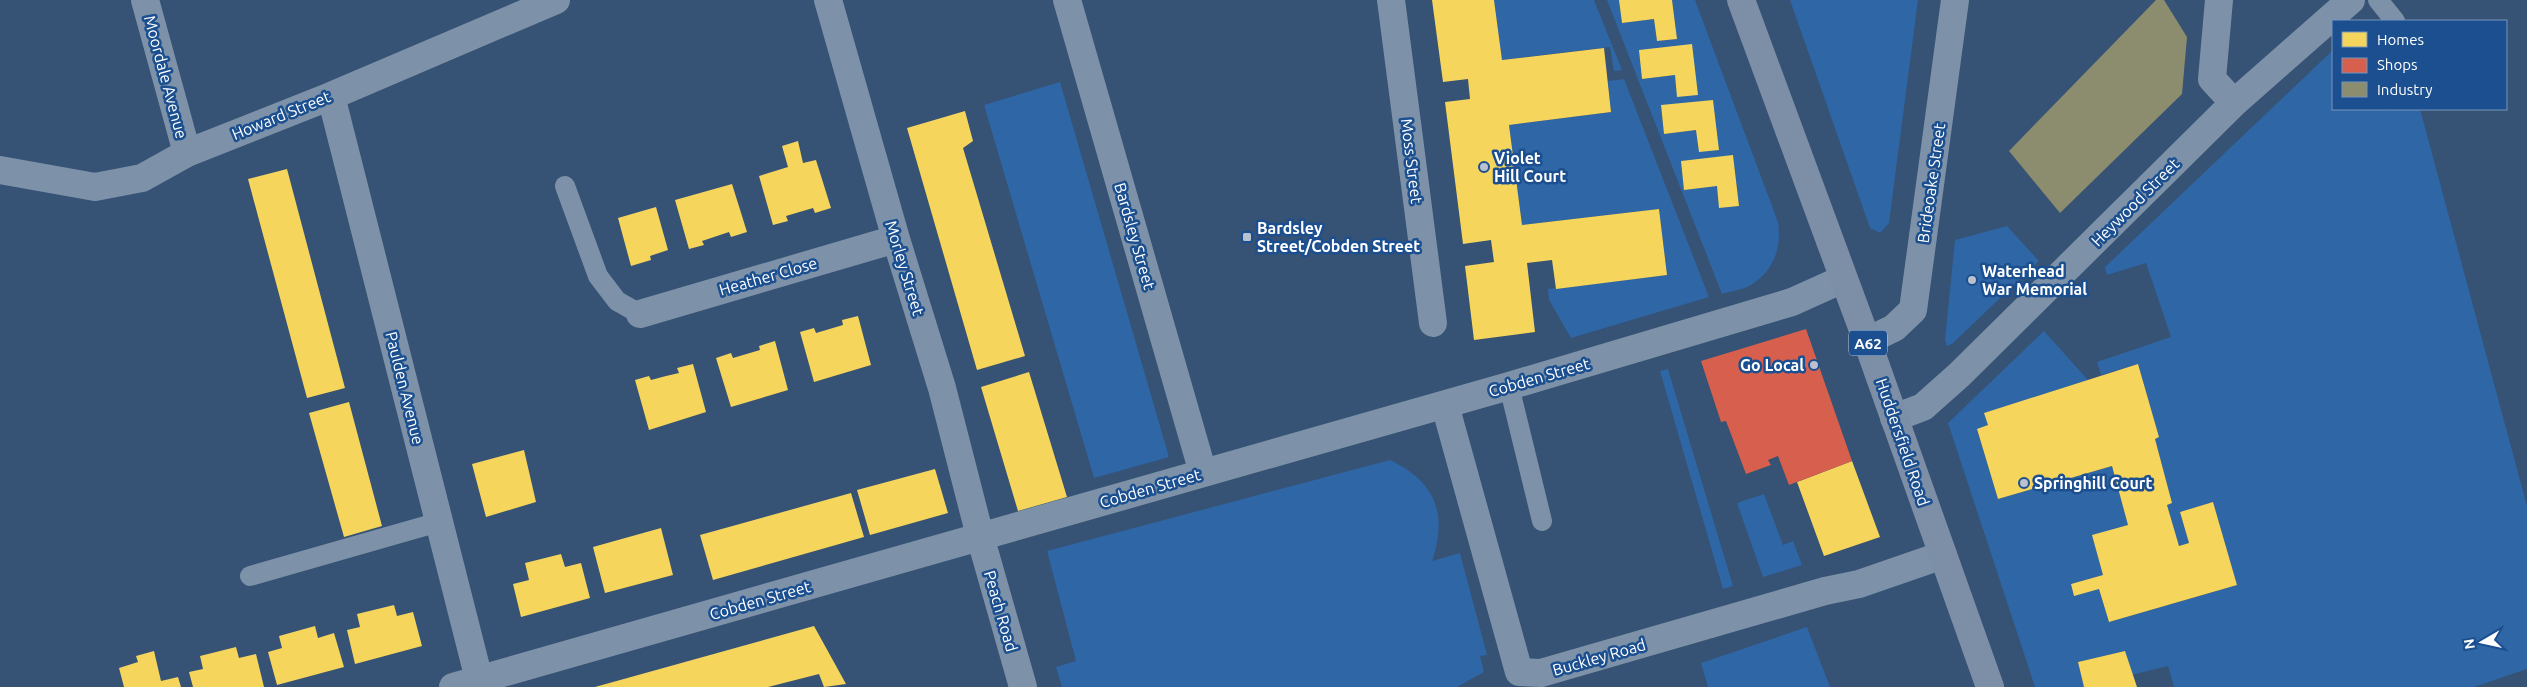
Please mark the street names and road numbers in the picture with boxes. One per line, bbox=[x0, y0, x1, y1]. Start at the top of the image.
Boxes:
street label: Moordale Avenue bbox=[141, 13, 191, 141]
street label: Howard Street bbox=[229, 87, 334, 143]
street label: Moss Street bbox=[1398, 117, 1426, 205]
street label: Brideoake Street bbox=[1914, 121, 1948, 244]
street label: Heywood Street bbox=[2087, 154, 2183, 250]
street label: Bardsley Street bbox=[1111, 181, 1159, 292]
street label: Morley Street bbox=[882, 218, 928, 318]
street label: Heather Close bbox=[717, 253, 819, 299]
street label: Paulden Avenue bbox=[382, 330, 428, 446]
road number: A62 bbox=[1849, 330, 1887, 356]
street label: Cobden Street bbox=[1486, 354, 1592, 400]
street label: Huddersfield Road bbox=[1873, 376, 1933, 508]
street label: Cobden Street bbox=[1097, 465, 1203, 511]
street label: Peach Road bbox=[981, 568, 1021, 654]
street label: Cobden Street bbox=[707, 577, 813, 623]
street label: Buckley Road bbox=[1550, 635, 1648, 679]

